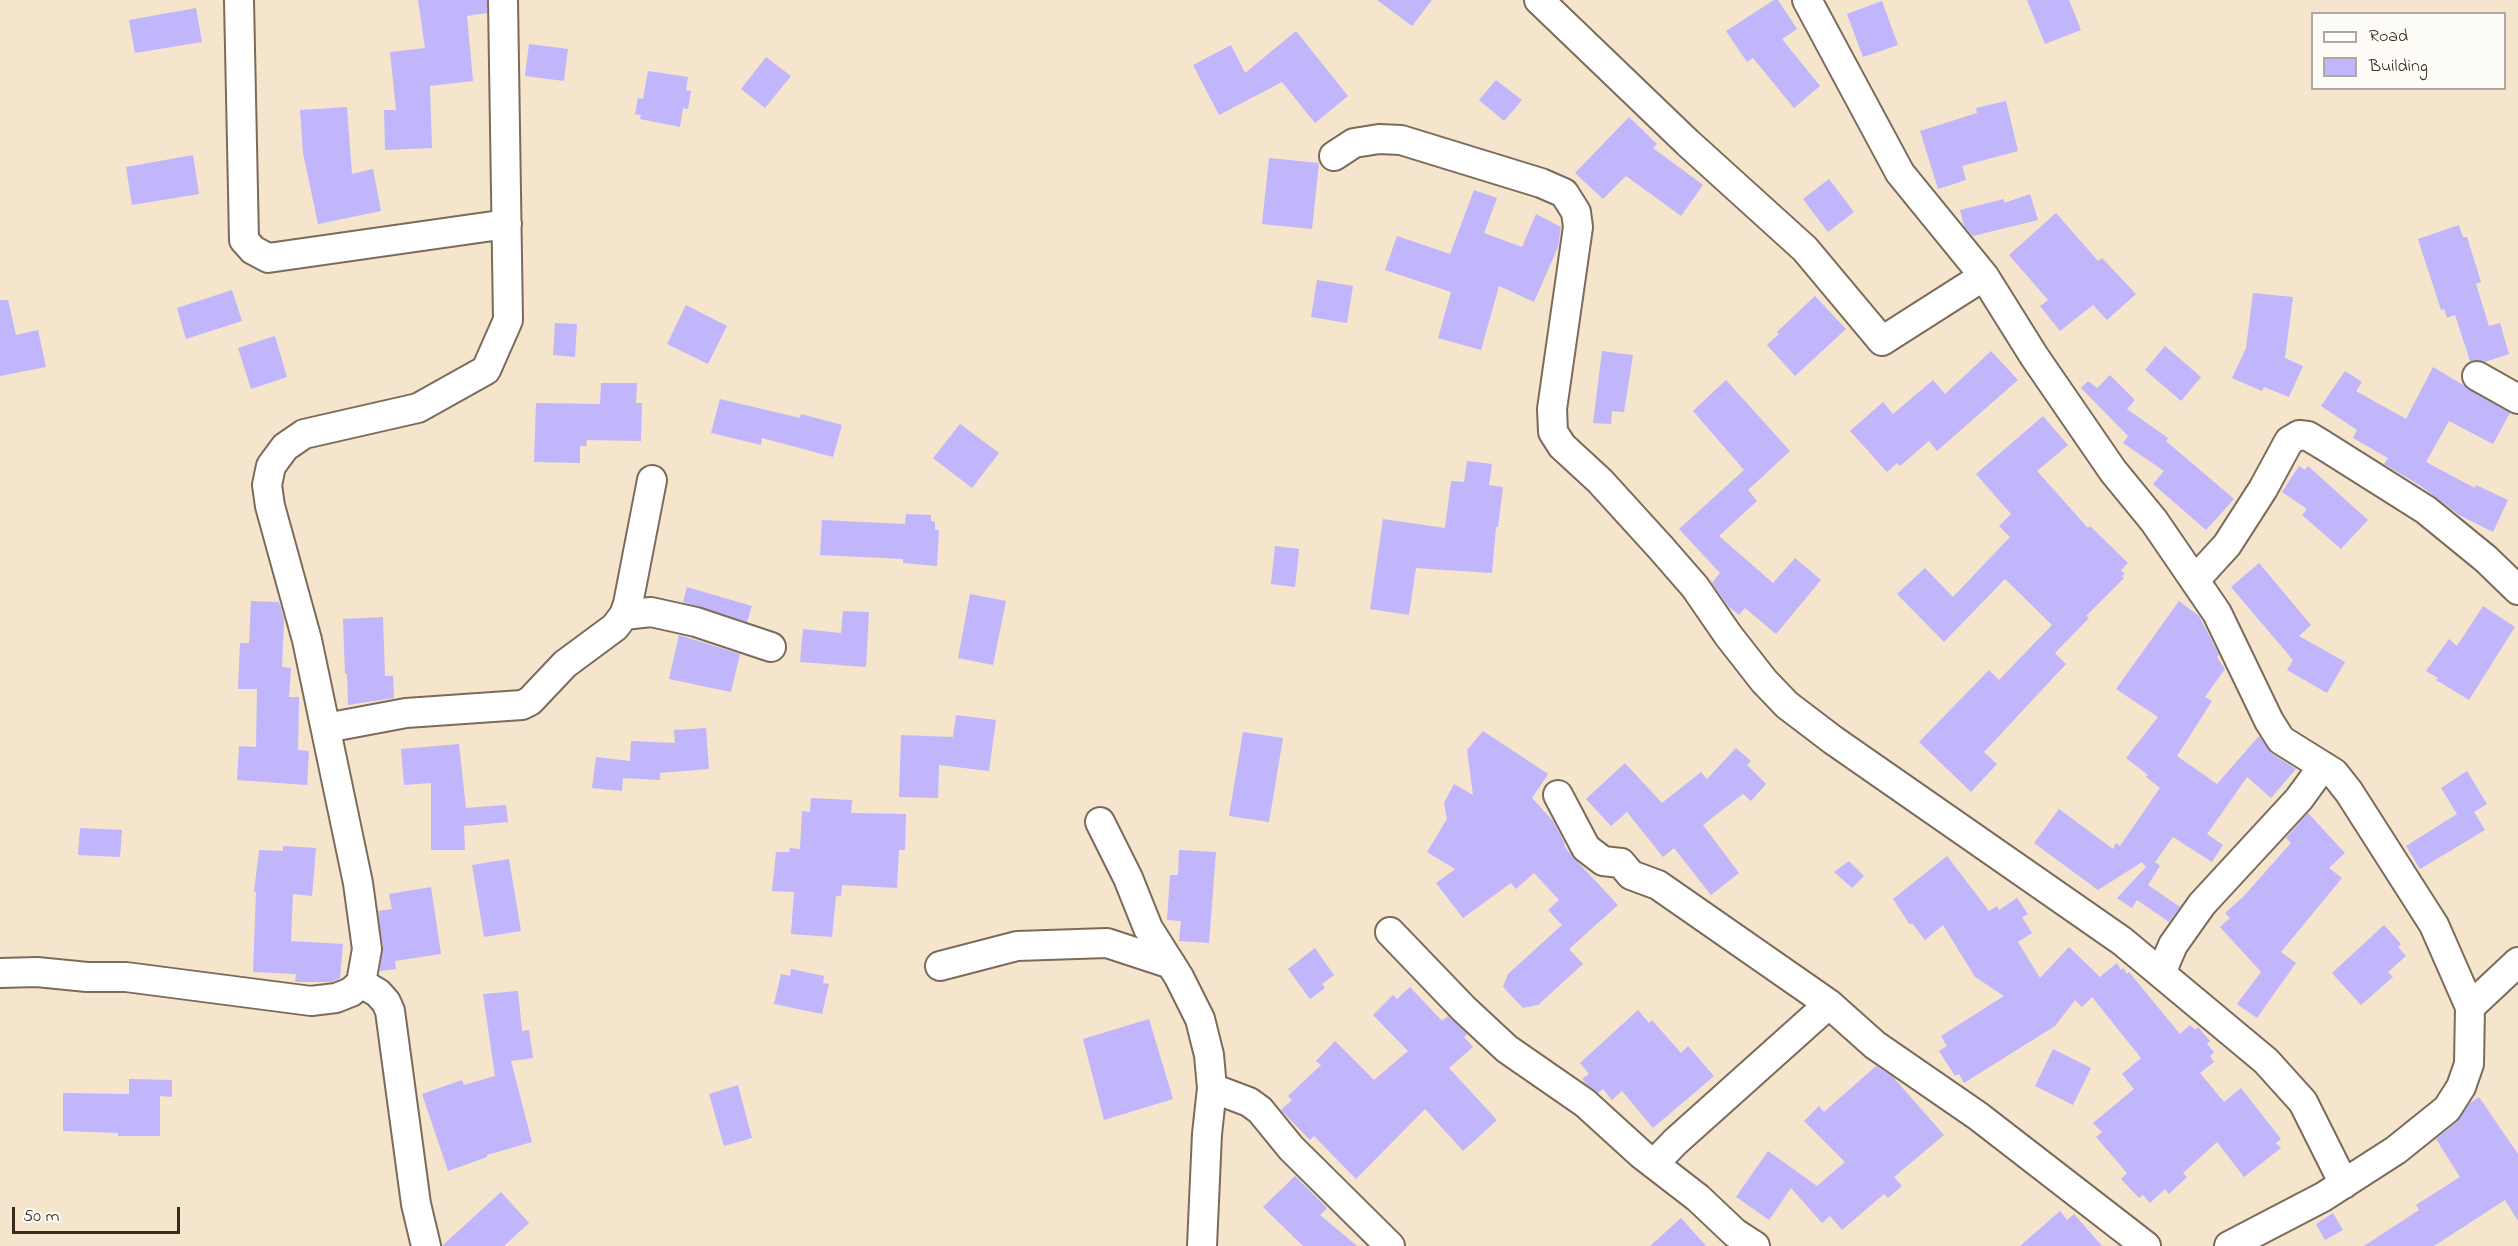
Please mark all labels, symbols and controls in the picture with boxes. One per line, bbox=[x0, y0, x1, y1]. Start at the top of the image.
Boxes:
legend bbox=[2311, 12, 2506, 90]
text: Road bbox=[2369, 24, 2408, 50]
text: Building bbox=[2369, 54, 2428, 80]
scale bar bbox=[15, 1195, 183, 1233]
text: 50 m bbox=[23, 1204, 60, 1230]

